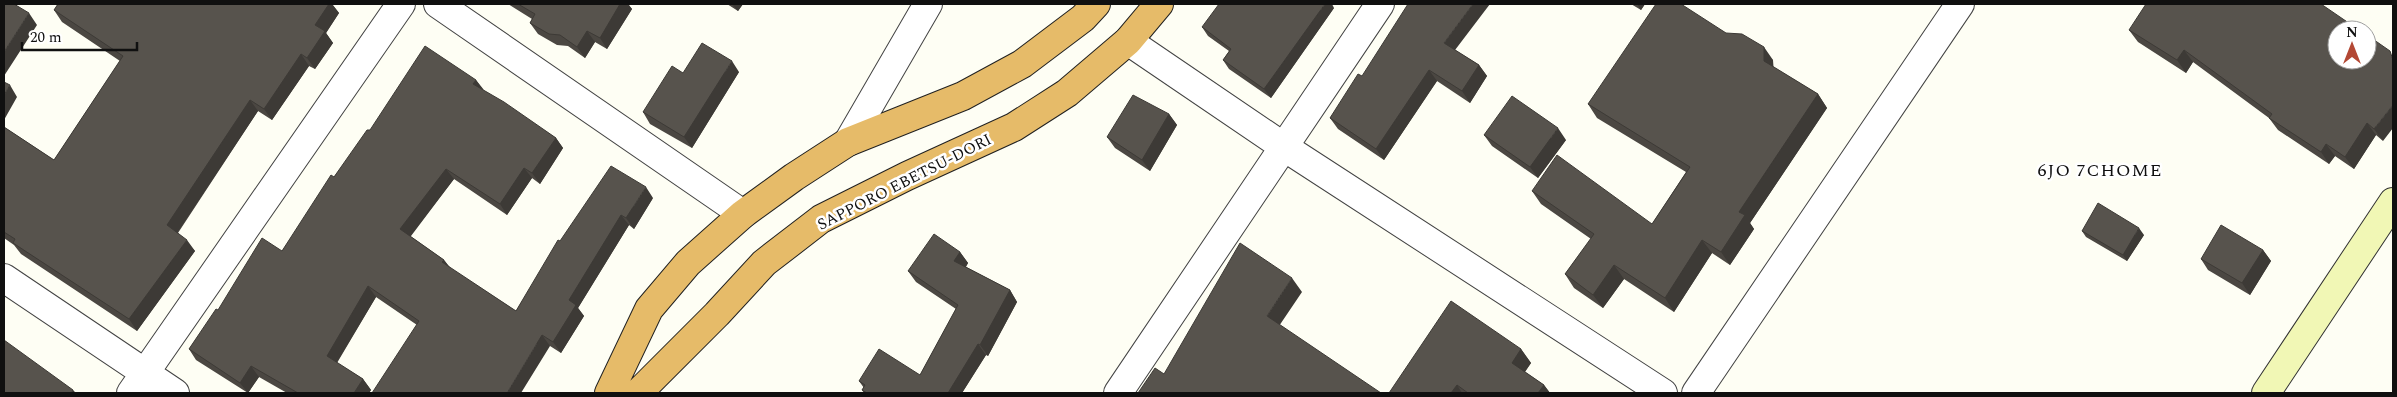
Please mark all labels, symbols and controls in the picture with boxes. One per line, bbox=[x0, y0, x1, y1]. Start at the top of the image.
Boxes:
scale bar bbox=[22, 20, 138, 52]
north arrow bbox=[2327, 20, 2377, 70]
text: N bbox=[2346, 22, 2358, 43]
text: 20 m bbox=[30, 26, 62, 49]
street label: SAPPORO EBETSU-DORI bbox=[813, 127, 996, 236]
district label: 6JO 7CHOME bbox=[2037, 157, 2163, 184]

